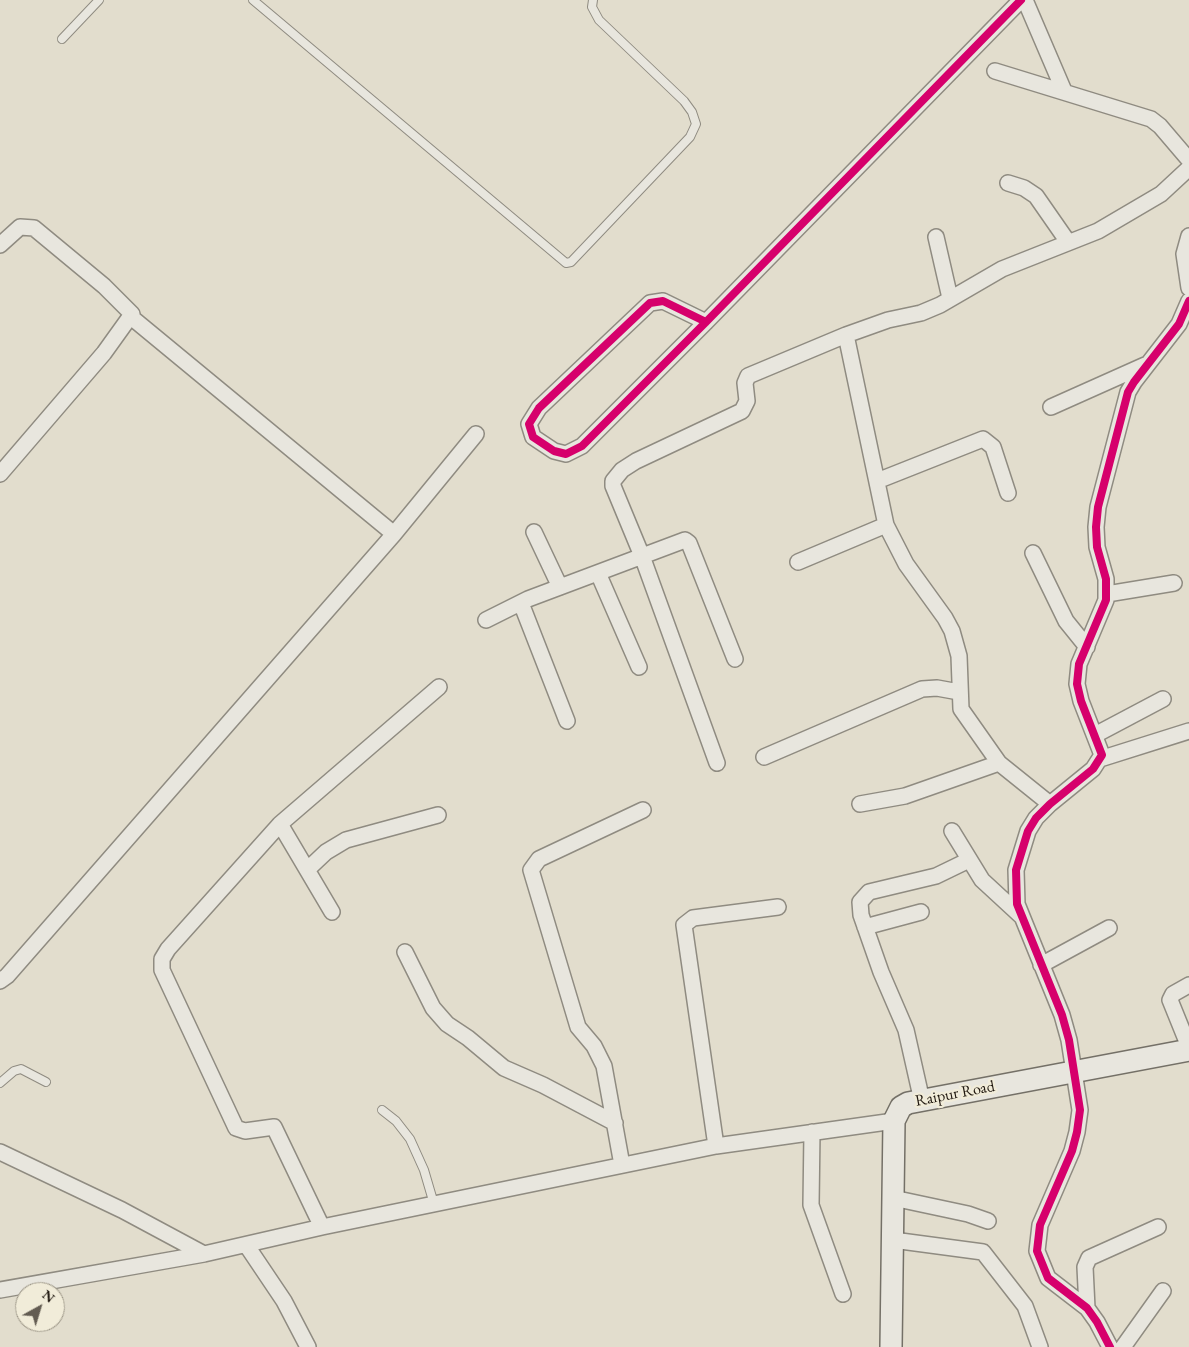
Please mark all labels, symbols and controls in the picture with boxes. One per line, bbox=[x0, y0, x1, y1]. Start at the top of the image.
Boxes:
street label: Raipur Road bbox=[914, 1077, 996, 1111]
north arrow bbox=[15, 1282, 65, 1332]
text: N bbox=[39, 1286, 59, 1307]

